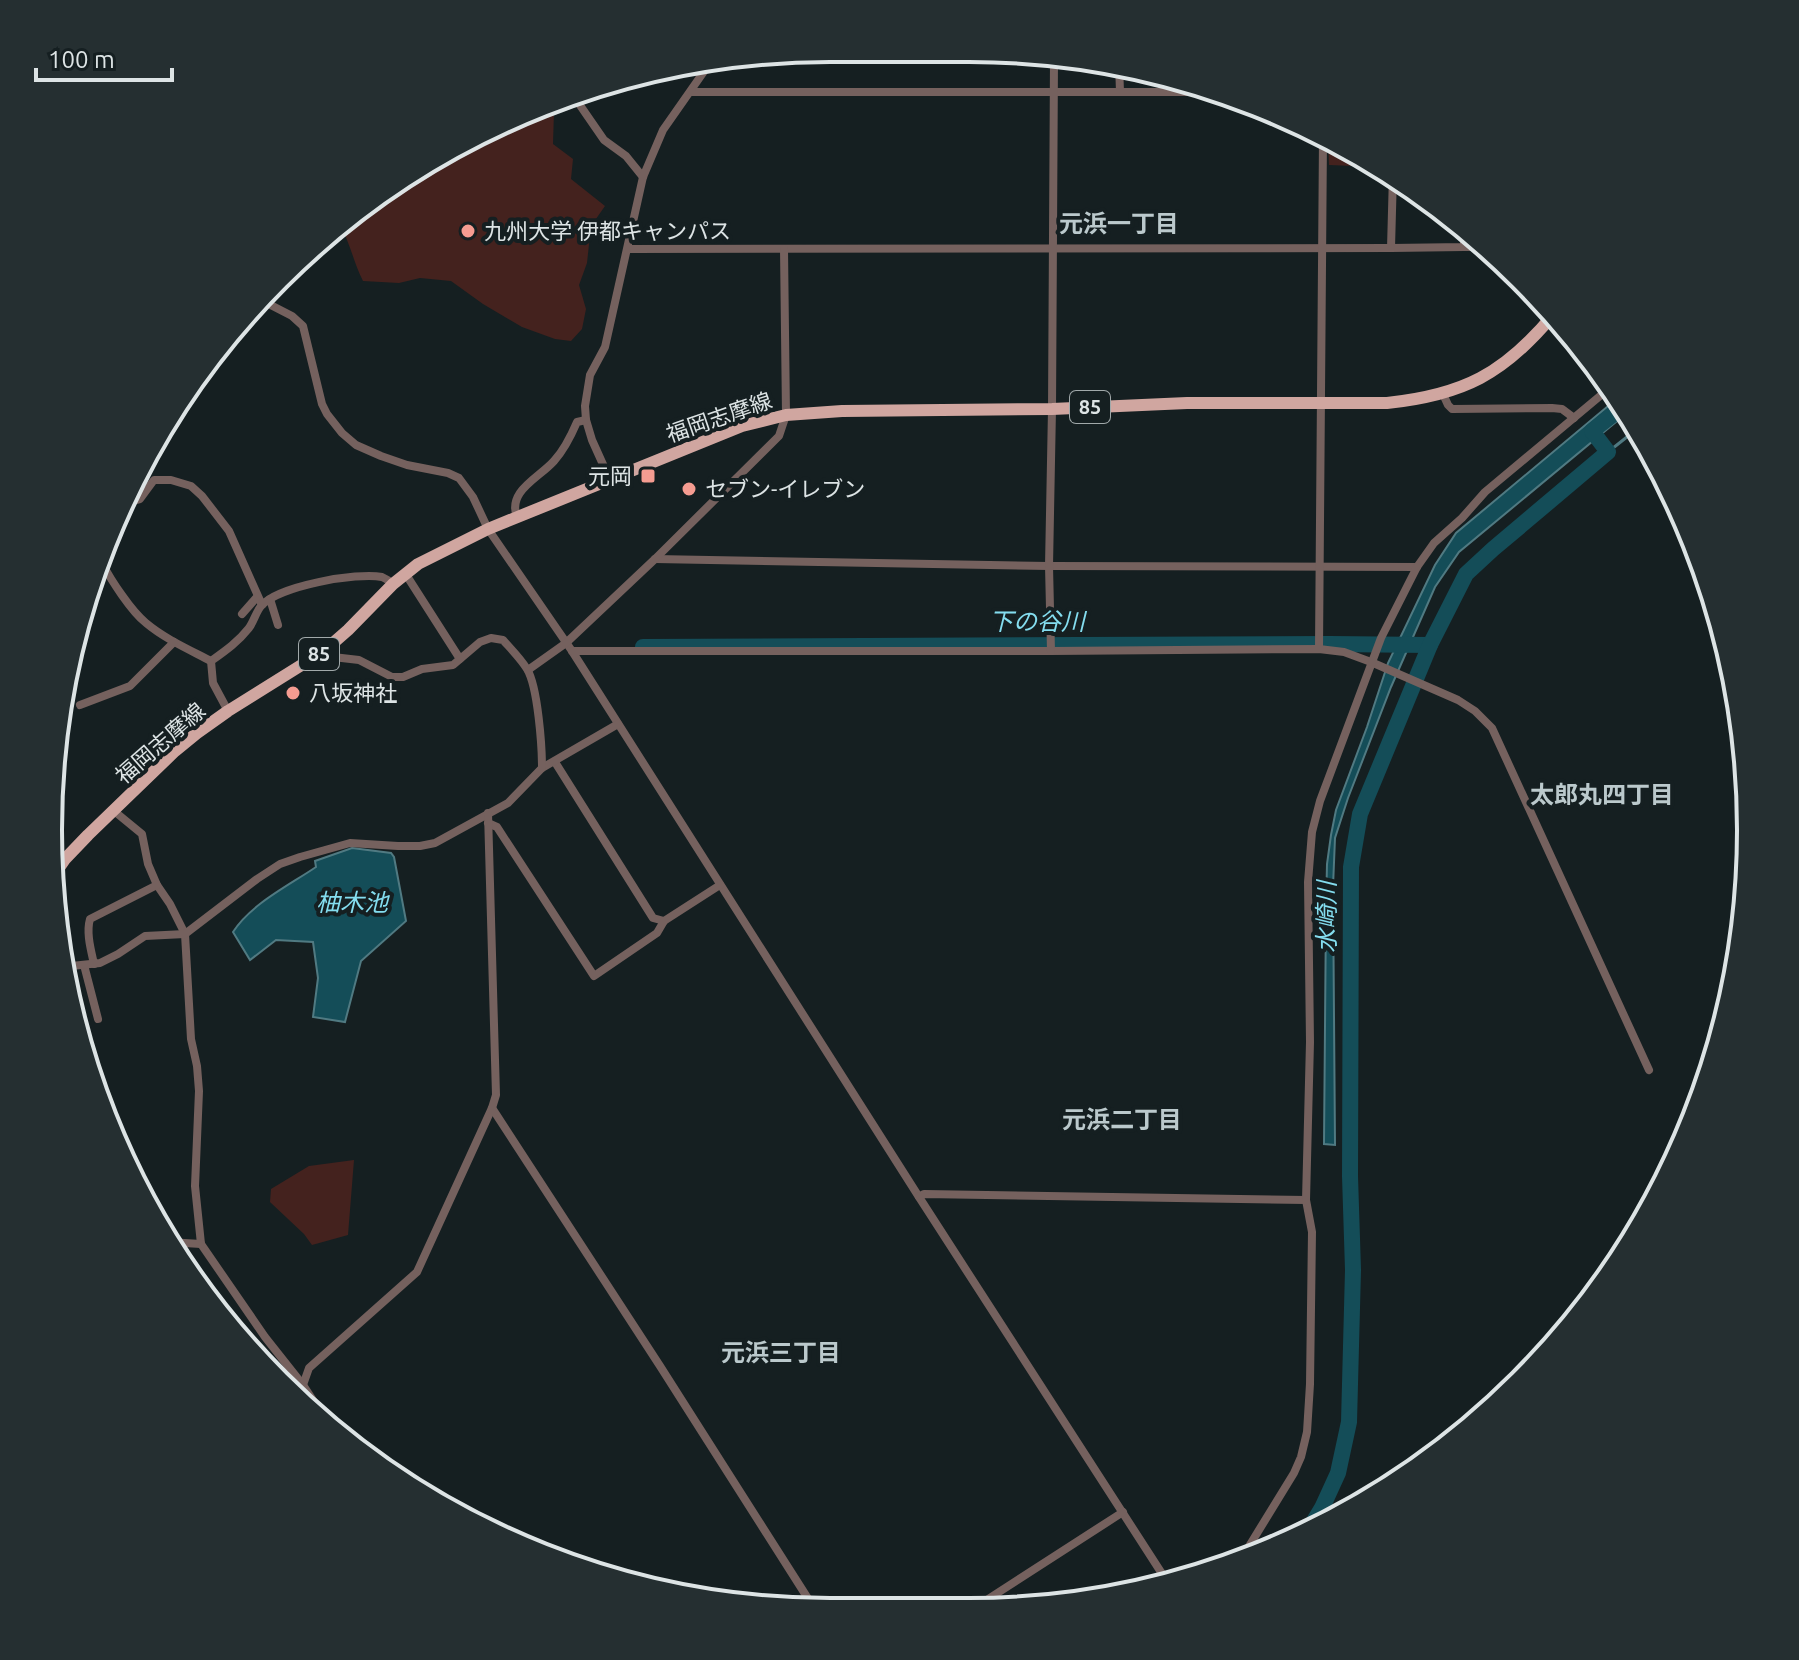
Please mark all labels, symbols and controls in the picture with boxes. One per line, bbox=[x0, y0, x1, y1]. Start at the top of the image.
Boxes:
scale bar bbox=[36, 32, 172, 82]
text: 100 m bbox=[48, 46, 115, 73]
district label: 元浜一丁目 bbox=[1059, 210, 1179, 237]
place label: 九州大学 伊都キャンパス bbox=[484, 218, 731, 243]
marker: 九州大学 伊都キャンパス bbox=[459, 222, 477, 240]
street label: 福岡志摩線 bbox=[663, 387, 775, 446]
road number: 85 bbox=[1070, 391, 1110, 423]
place label: 元岡 bbox=[588, 463, 632, 488]
marker: 元岡 bbox=[639, 467, 657, 485]
place label: セブン-イレブン bbox=[705, 476, 865, 501]
marker: セブン-イレブン bbox=[680, 480, 698, 498]
water label: 下の谷川 bbox=[989, 608, 1088, 635]
road number: 85 bbox=[299, 638, 339, 670]
place label: 八坂神社 bbox=[309, 680, 397, 705]
marker: 八坂神社 bbox=[284, 684, 302, 702]
street label: 福岡志摩線 bbox=[110, 697, 209, 788]
district label: 太郎丸四丁目 bbox=[1530, 781, 1674, 808]
water label: 水崎川 bbox=[1313, 878, 1340, 953]
water label: 柚木池 bbox=[316, 889, 390, 916]
district label: 元浜二丁目 bbox=[1062, 1106, 1182, 1133]
district label: 元浜三丁目 bbox=[721, 1339, 841, 1366]

